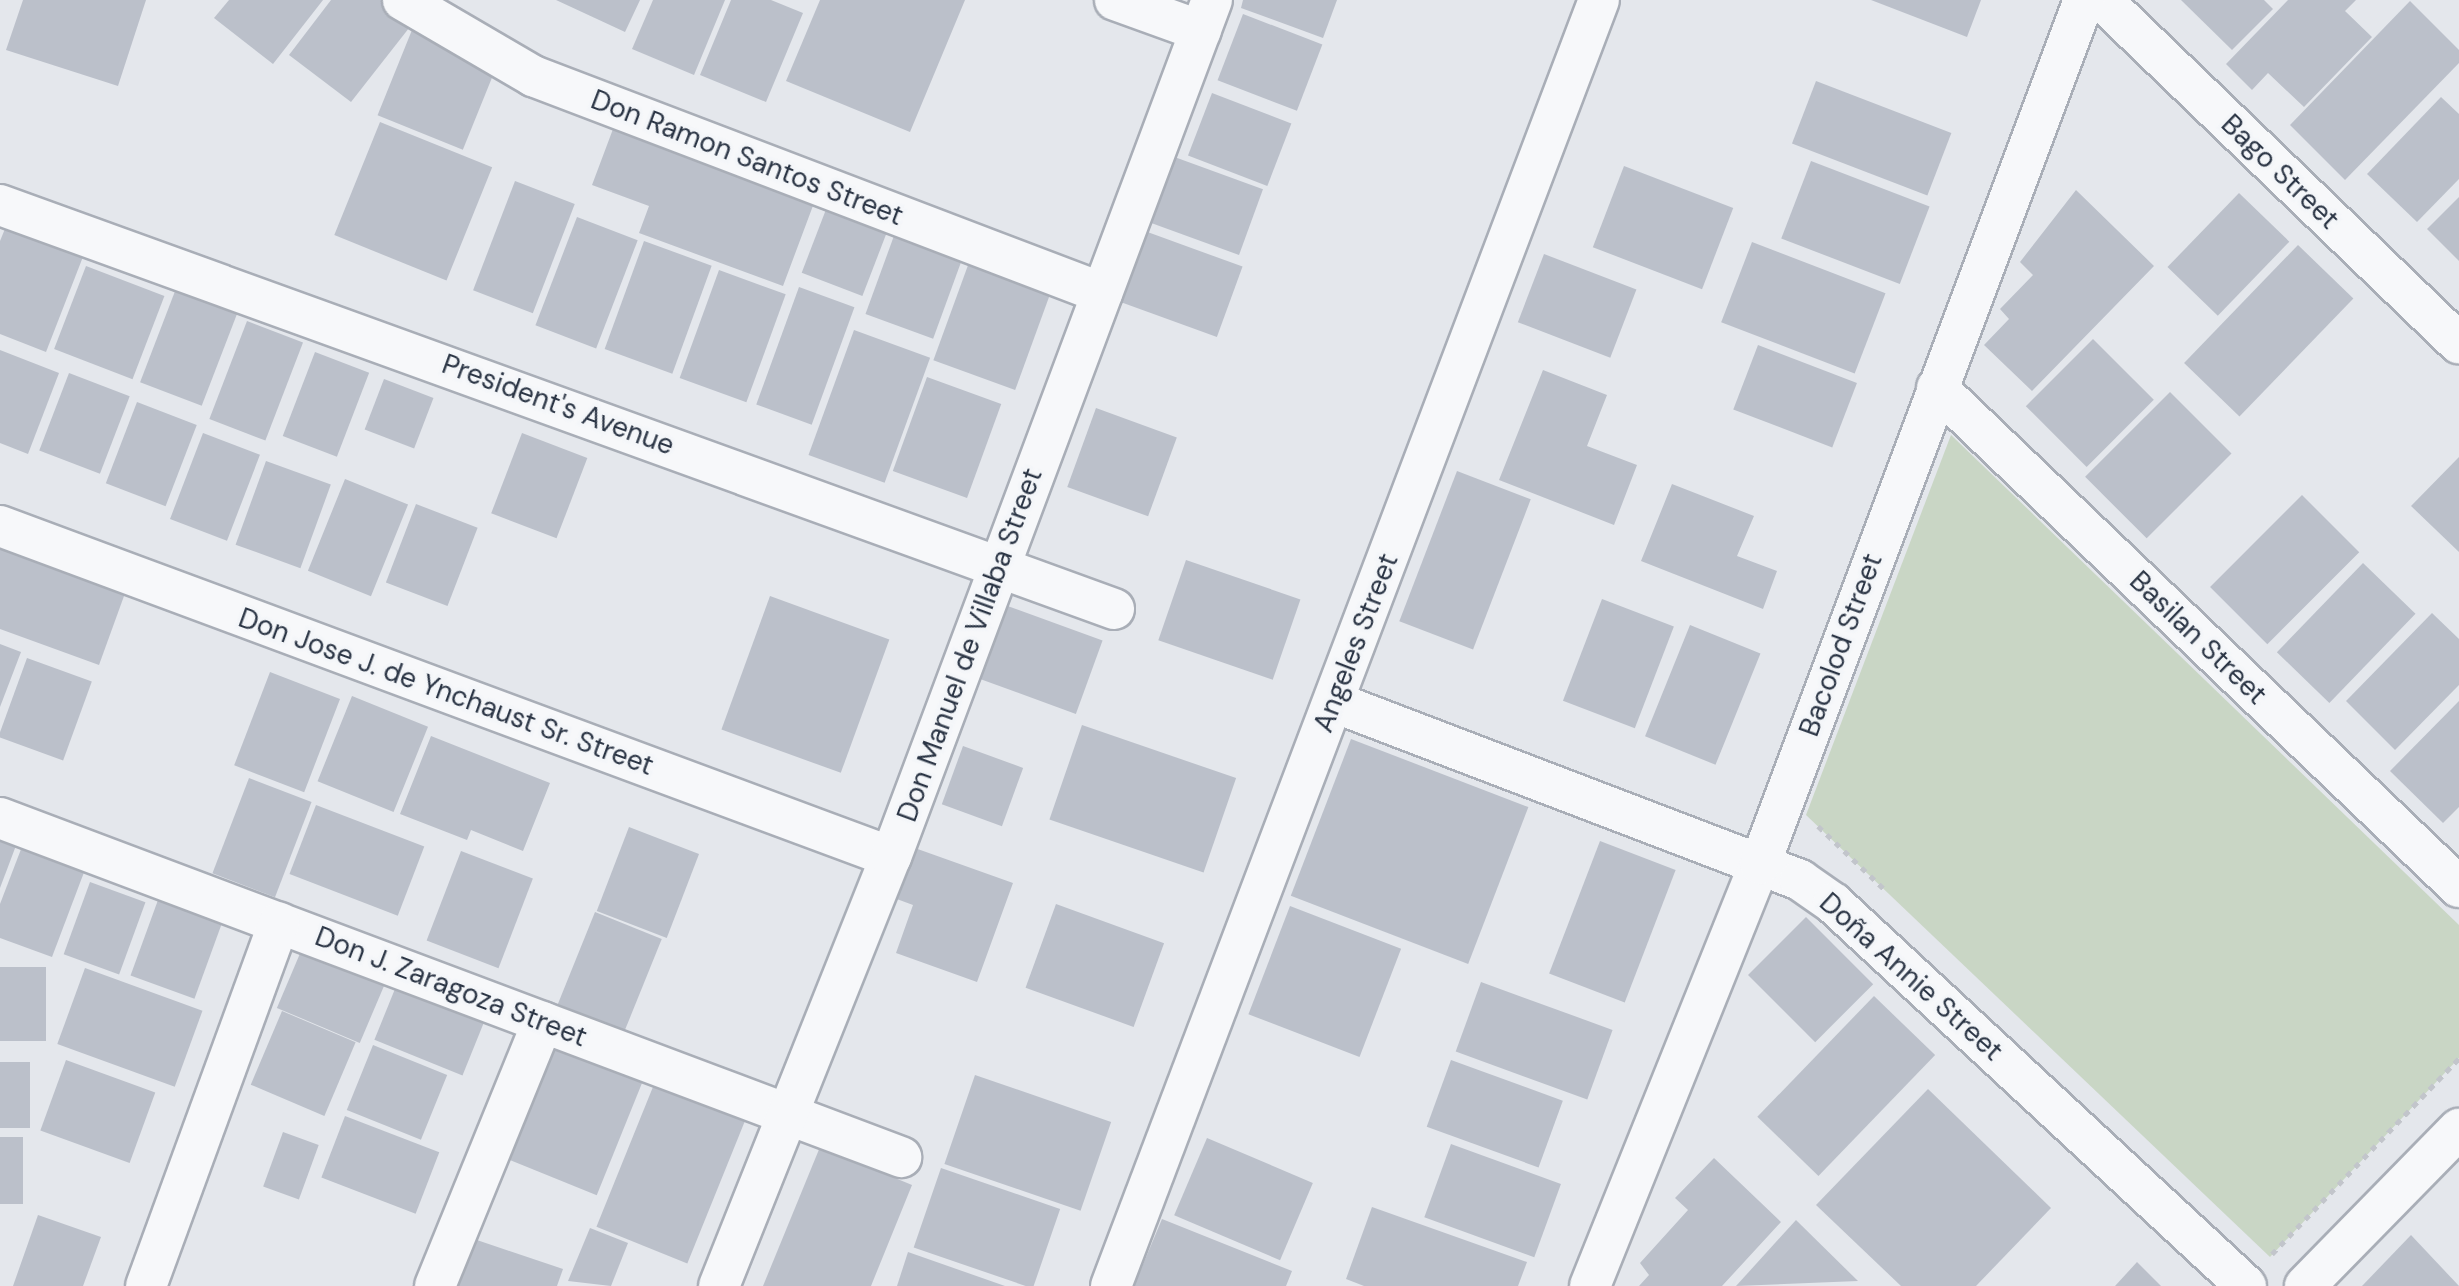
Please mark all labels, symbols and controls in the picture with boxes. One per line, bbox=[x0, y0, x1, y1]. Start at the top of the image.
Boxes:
street label: Don Ramon Santos Street bbox=[586, 83, 908, 233]
street label: Bago Street bbox=[2214, 108, 2346, 236]
street label: President's Avenue bbox=[437, 347, 679, 463]
street label: Don Manuel de Villaba Street bbox=[890, 464, 1050, 826]
street label: Angeles Street bbox=[1307, 549, 1405, 737]
street label: Bacolod Street bbox=[1792, 549, 1890, 741]
street label: Basilan Street bbox=[2123, 564, 2273, 712]
street label: Don Jose J. de Ynchaust Sr. Street bbox=[234, 601, 658, 783]
street label: Doña Annie Street bbox=[1813, 886, 2009, 1068]
street label: Don J. Zaragoza Street bbox=[310, 920, 592, 1054]

